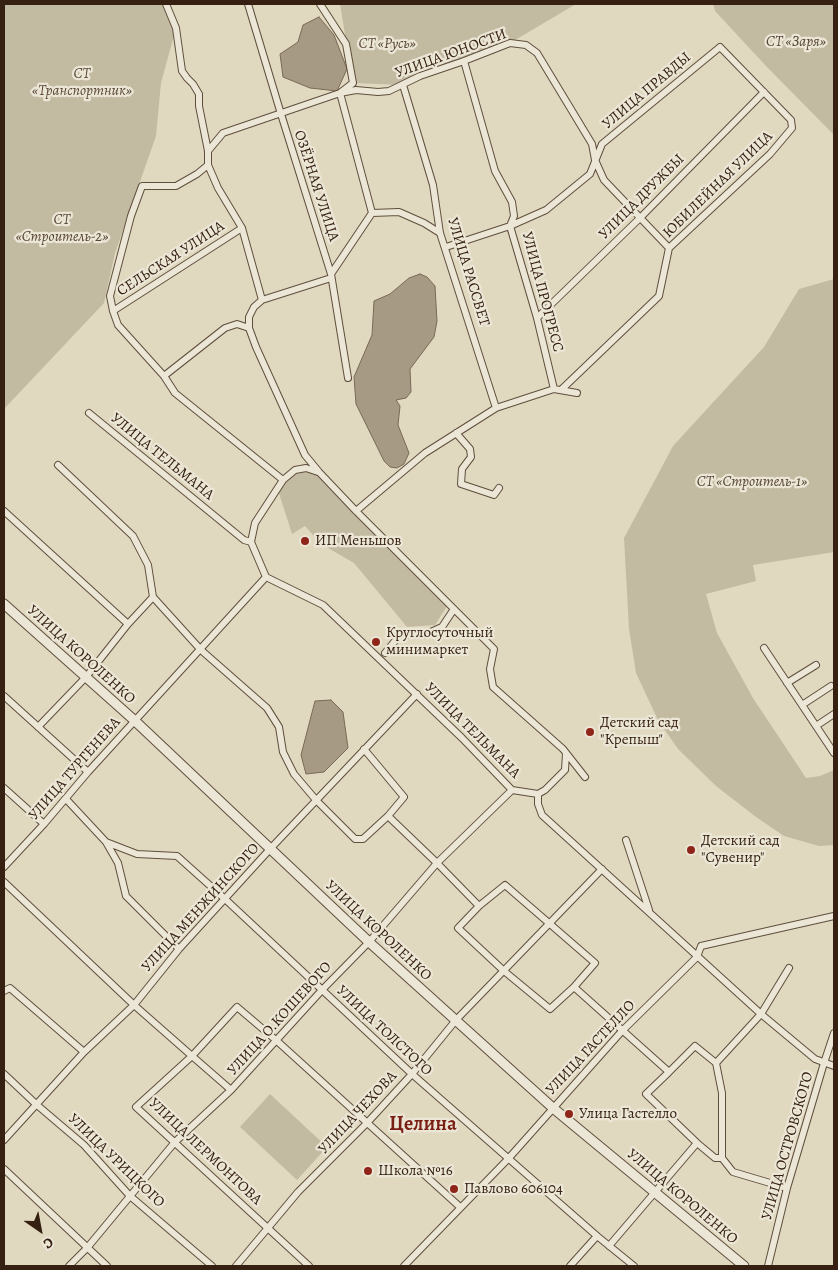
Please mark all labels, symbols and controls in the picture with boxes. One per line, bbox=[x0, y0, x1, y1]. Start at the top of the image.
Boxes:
street label: УЛИЦА ЮНОСТИ bbox=[393, 26, 509, 82]
park label: СТ «Заря» bbox=[766, 33, 826, 51]
park label: СТ «Русь» bbox=[358, 35, 416, 53]
street label: УЛИЦА ПРАВДЫ bbox=[599, 49, 695, 133]
park label: СТ «Транспортник» bbox=[32, 65, 132, 100]
street label: ОЗЁРНАЯ УЛИЦА bbox=[290, 128, 342, 244]
street label: ЮБИЛЕЙНАЯ УЛИЦА bbox=[659, 128, 777, 242]
street label: УЛИЦА ДРУЖБЫ bbox=[596, 151, 688, 243]
park label: СТ «Строитель-2» bbox=[16, 211, 108, 246]
street label: УЛИЦА РАССВЕТ bbox=[443, 216, 493, 328]
street label: СЕЛЬСКАЯ УЛИЦА bbox=[114, 218, 228, 300]
street label: УЛИЦА ПРОГРЕСС bbox=[517, 230, 567, 354]
street label: УЛИЦА ТЕЛЬМАНА bbox=[107, 410, 217, 504]
park label: СТ «Строитель-1» bbox=[697, 473, 807, 491]
place label: ИП Меньшов bbox=[315, 532, 401, 550]
marker: ИП Меньшов bbox=[299, 535, 311, 547]
street label: УЛИЦА КОРОЛЕНКО bbox=[23, 602, 139, 708]
place label: Круглосуточный минимаркет bbox=[386, 624, 493, 659]
marker: Круглосуточный минимаркет bbox=[370, 636, 382, 648]
street label: УЛИЦА ТЕЛЬМАНА bbox=[420, 679, 524, 783]
street label: УЛИЦА ТУРГЕНЕВА bbox=[25, 714, 125, 824]
place label: Детский сад "Крепыш" bbox=[600, 714, 679, 749]
marker: Детский сад "Крепыш" bbox=[584, 726, 596, 738]
place label: Детский сад "Сувенир" bbox=[701, 832, 780, 867]
street label: УЛИЦА МЕНЖИНСКОГО bbox=[138, 840, 264, 976]
marker: Детский сад "Сувенир" bbox=[685, 844, 697, 856]
street label: УЛИЦА КОРОЛЕНКО bbox=[321, 877, 435, 985]
street label: УЛИЦА О.КОШЕВОГО bbox=[224, 958, 336, 1080]
street label: УЛИЦА ТОЛСТОГО bbox=[332, 982, 436, 1080]
street label: УЛИЦА ГАСТЕЛЛО bbox=[542, 997, 640, 1099]
street label: УЛИЦА ЧЕХОВА bbox=[315, 1068, 401, 1158]
street label: УЛИЦА ОСТРОВСКОГО bbox=[758, 1070, 818, 1222]
street label: УЛИЦА ЛЕРМОНТОВА bbox=[145, 1095, 265, 1209]
place label: Улица Гастелло bbox=[579, 1105, 677, 1123]
marker: Улица Гастелло bbox=[563, 1108, 575, 1120]
street label: УЛИЦА УРИЦКОГО bbox=[64, 1110, 168, 1212]
district label: Целина bbox=[389, 1113, 457, 1137]
street label: УЛИЦА КОРОЛЕНКО bbox=[623, 1145, 741, 1249]
place label: Школа №16 bbox=[378, 1162, 453, 1180]
marker: Школа №16 bbox=[362, 1165, 374, 1177]
place label: Павлово 606104 bbox=[464, 1180, 563, 1198]
marker: Павлово 606104 bbox=[448, 1183, 460, 1195]
north arrow bbox=[15, 1205, 65, 1255]
text: С bbox=[40, 1233, 57, 1253]

